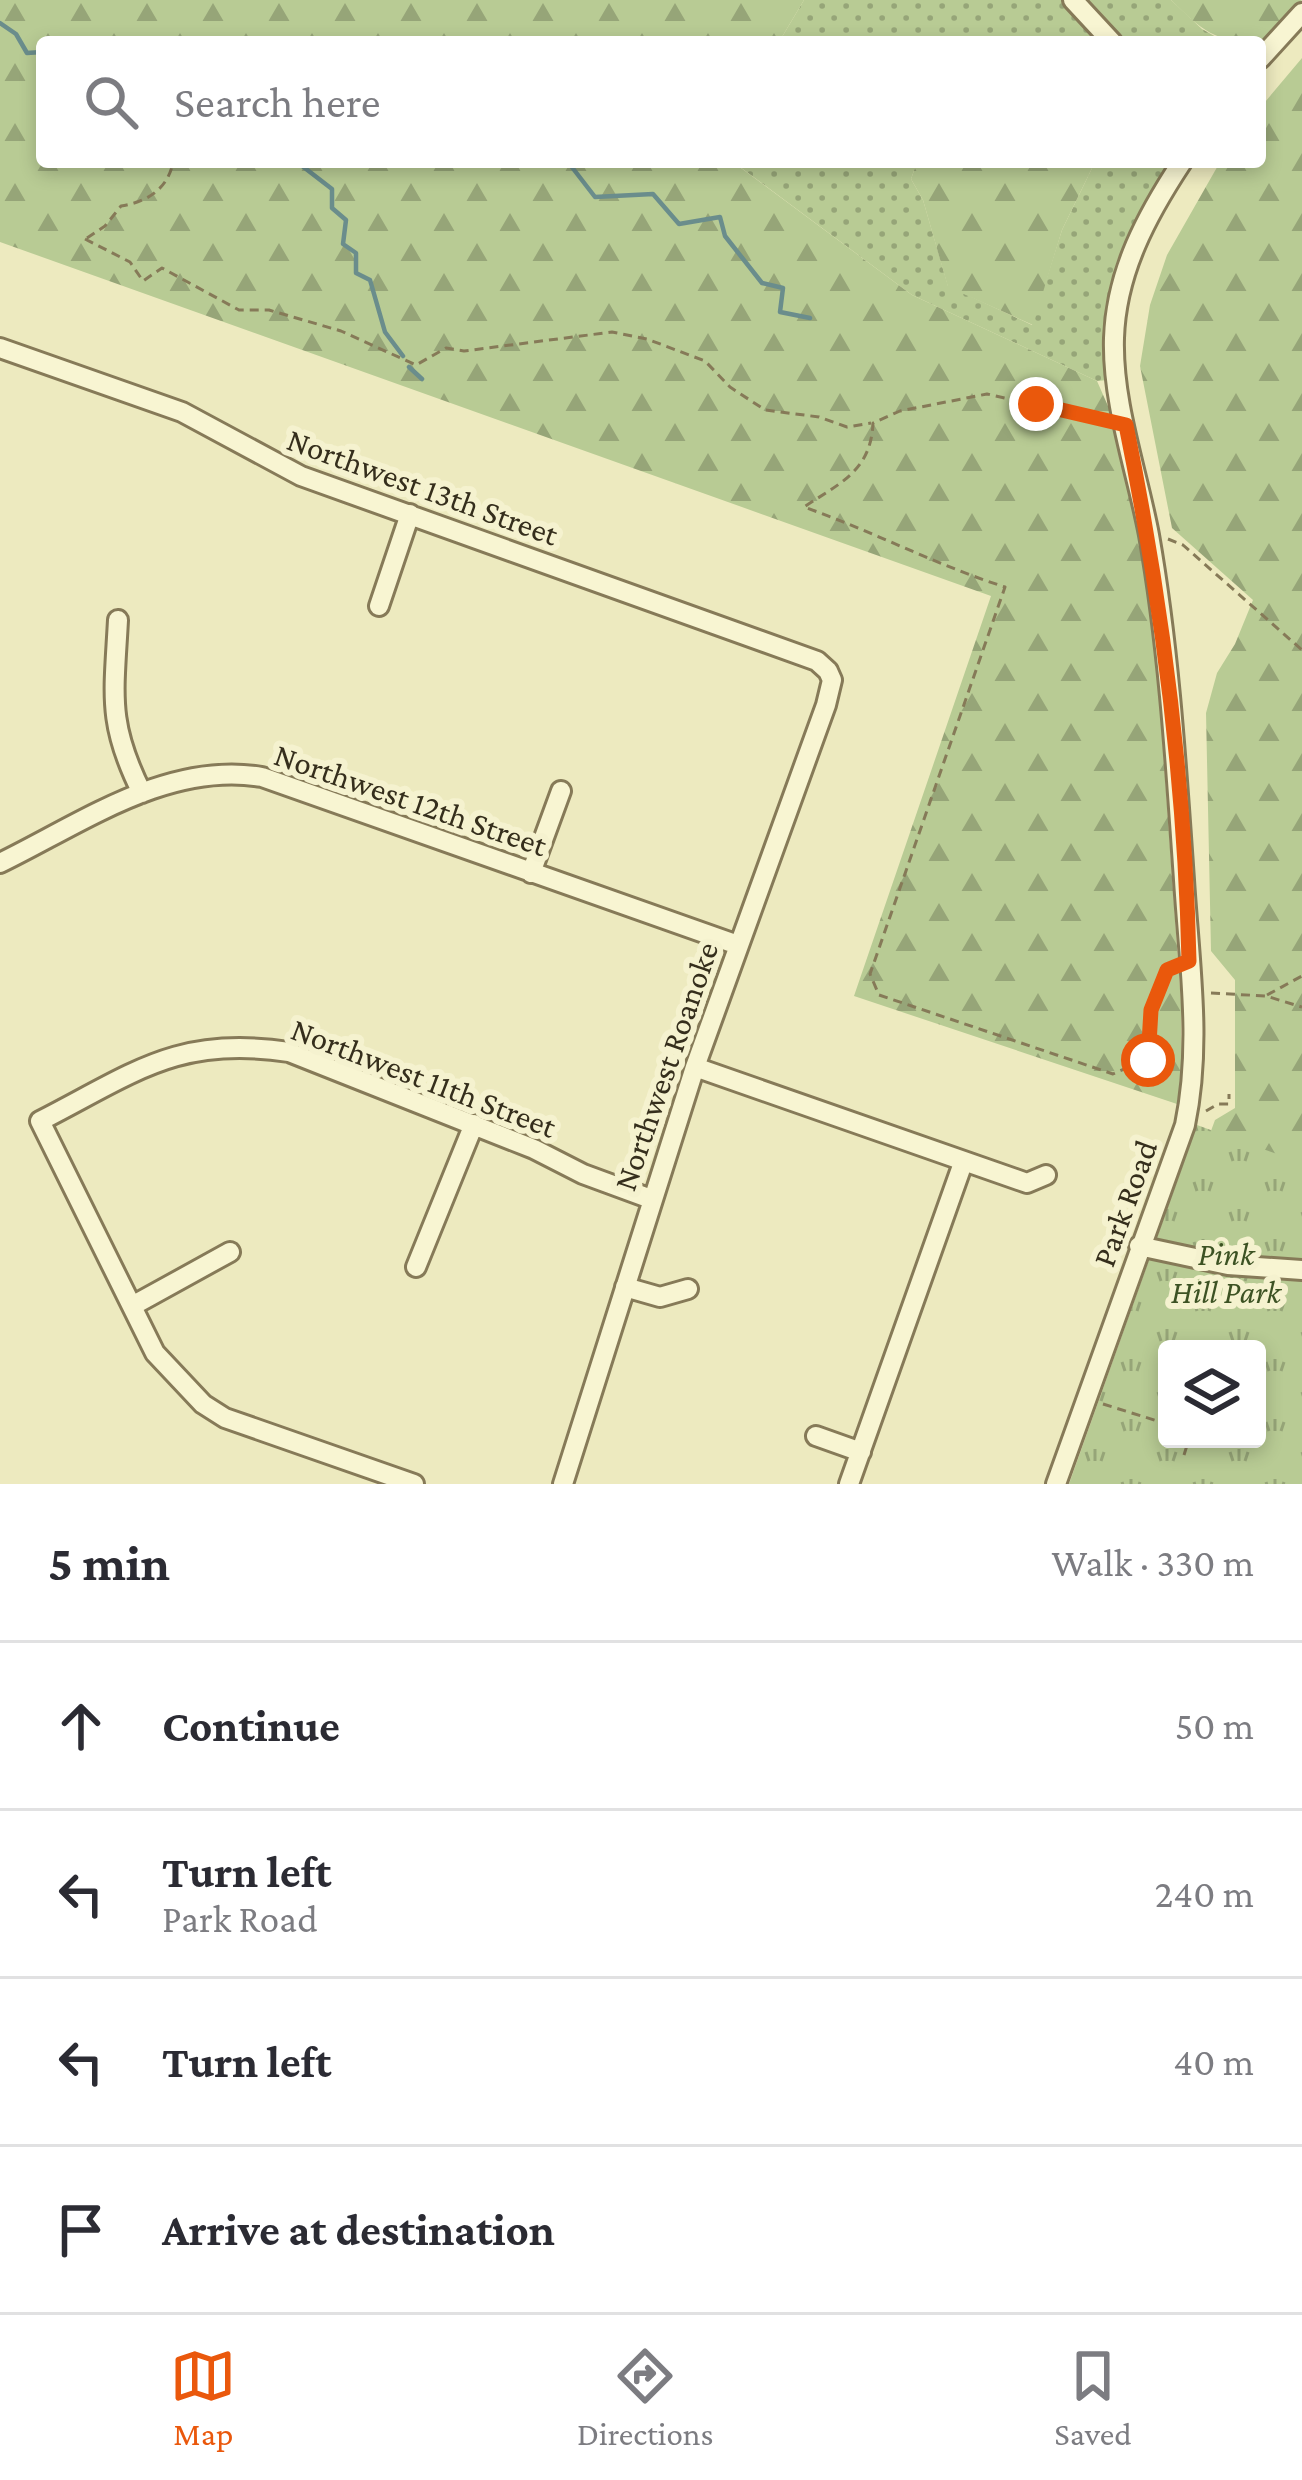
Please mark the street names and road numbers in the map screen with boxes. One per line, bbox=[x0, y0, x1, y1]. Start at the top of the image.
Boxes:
street label: Northwest 13th Street bbox=[282, 420, 564, 553]
street label: Northwest 12th Street bbox=[270, 735, 553, 864]
street label: Northwest Roanoke bbox=[606, 937, 725, 1195]
street label: Northwest 11th Street bbox=[286, 1010, 563, 1145]
street label: Park Road bbox=[1085, 1135, 1164, 1271]

